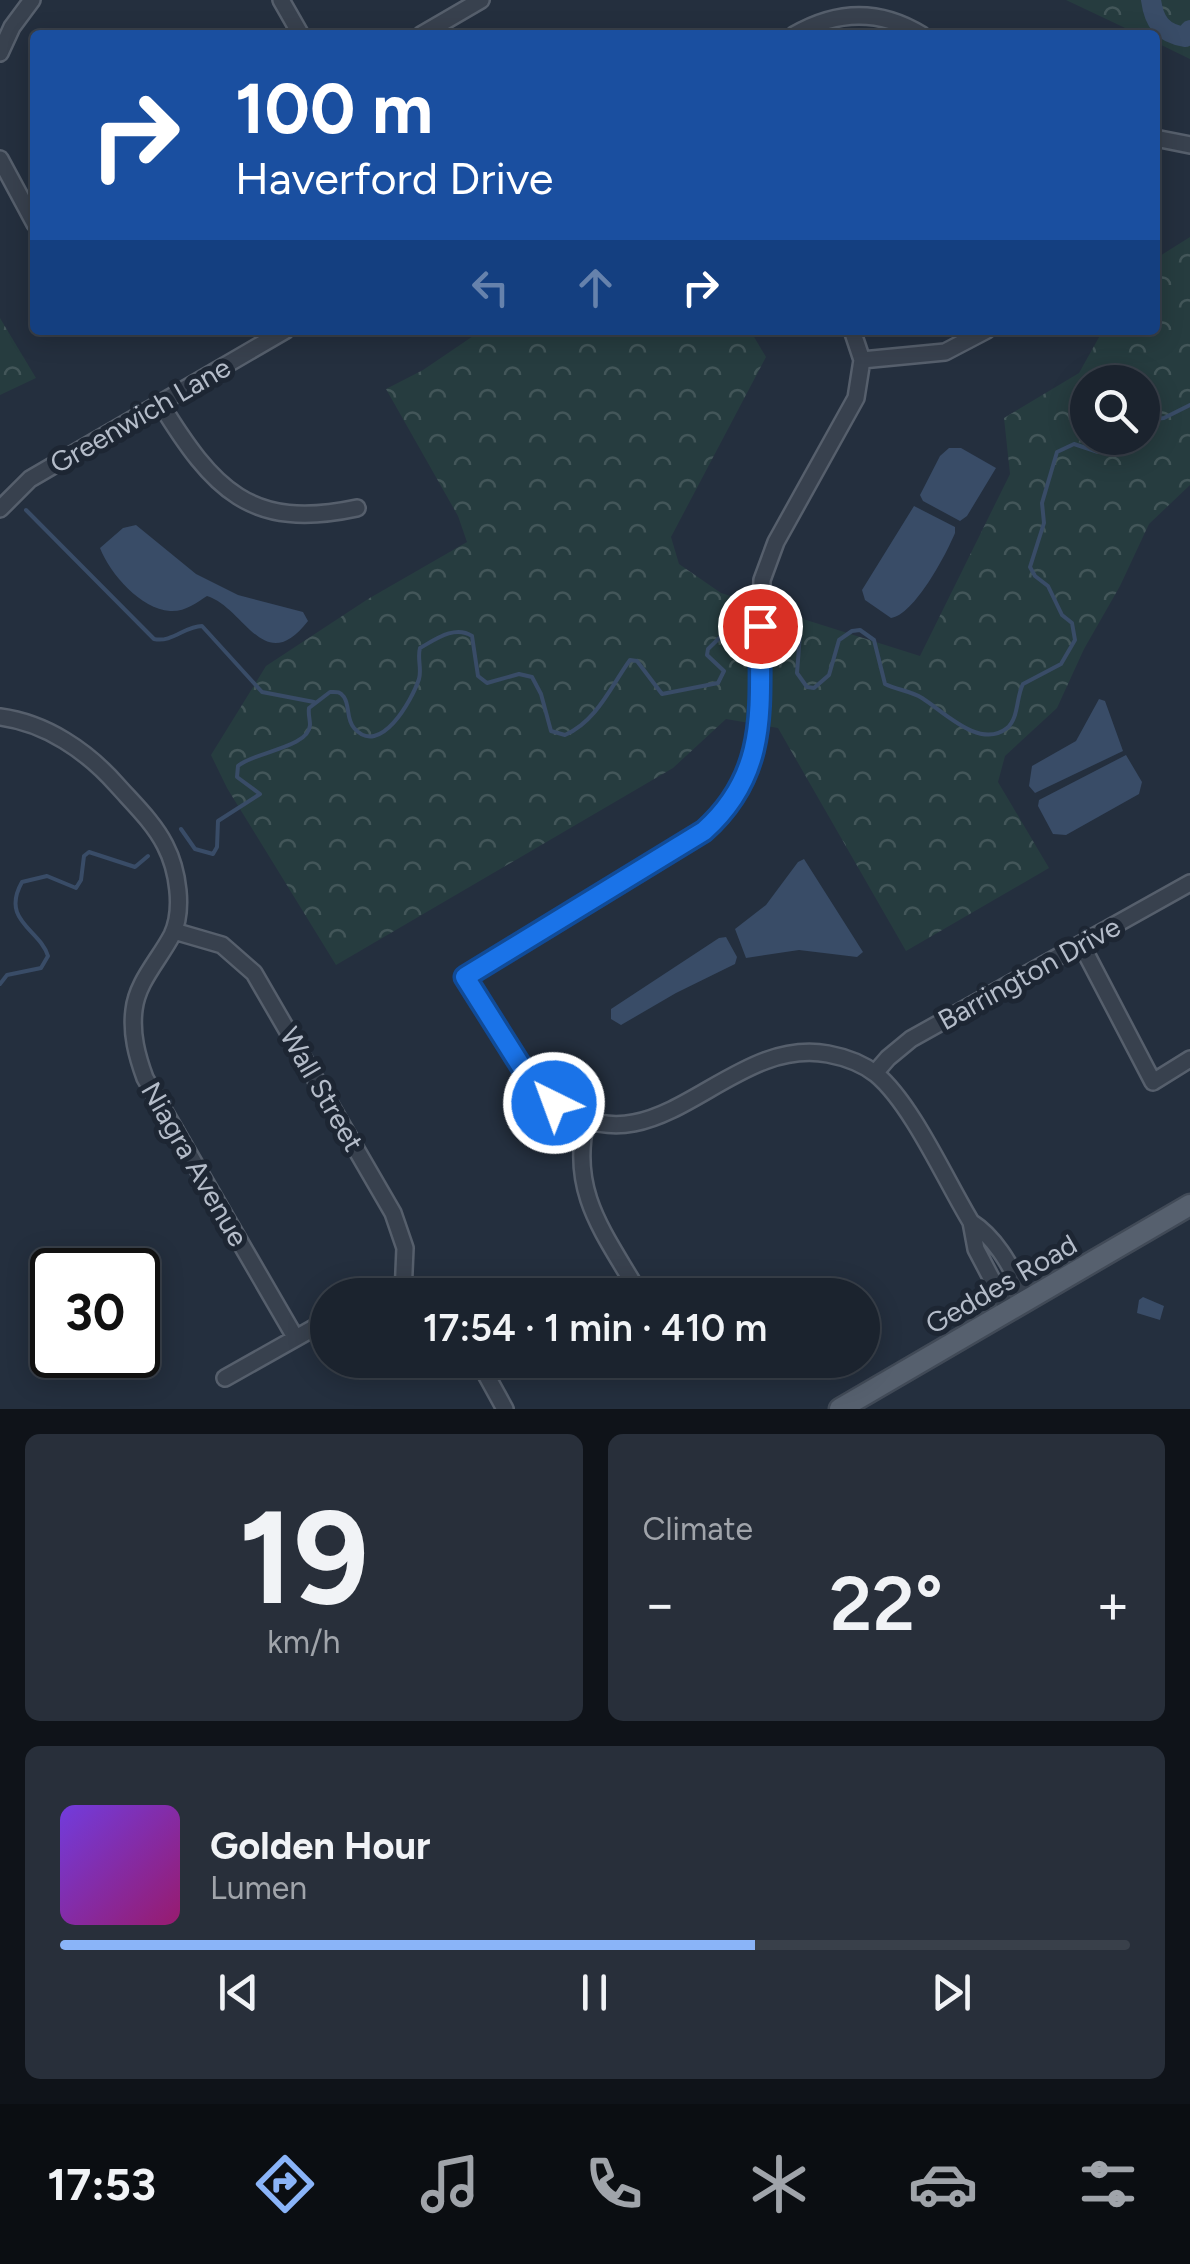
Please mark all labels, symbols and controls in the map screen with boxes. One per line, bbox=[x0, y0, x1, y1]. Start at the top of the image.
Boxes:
text: 100 m bbox=[235, 66, 433, 151]
icon: right bbox=[70, 70, 200, 200]
text: Haverford Drive bbox=[235, 151, 553, 205]
icon: left bbox=[463, 260, 518, 315]
icon: ahead bbox=[568, 260, 623, 315]
icon: right bbox=[673, 260, 728, 315]
street label: Greenwich Lane bbox=[44, 350, 236, 480]
map controls bbox=[1070, 365, 1160, 455]
button: search bbox=[1070, 365, 1160, 455]
pin bbox=[718, 584, 803, 669]
icon: arrive bbox=[733, 599, 788, 654]
street label: Barrington Drive bbox=[932, 909, 1126, 1037]
street label: Wall Street bbox=[273, 1021, 371, 1157]
position arrow bbox=[502, 1051, 606, 1155]
street label: Niagra Avenue bbox=[134, 1076, 256, 1252]
street label: Geddes Road bbox=[919, 1227, 1083, 1341]
speed limit sign: 30 bbox=[30, 1248, 160, 1378]
text: 17:54 · 1 min · 410 m bbox=[423, 1305, 767, 1351]
text: 19 bbox=[239, 1480, 369, 1636]
text: Climate bbox=[643, 1510, 753, 1548]
text: 22° bbox=[829, 1559, 943, 1649]
text: − bbox=[643, 1571, 677, 1637]
text: + bbox=[1096, 1571, 1130, 1637]
text: km/h bbox=[267, 1623, 340, 1661]
text: Golden Hour bbox=[210, 1823, 431, 1869]
text: Lumen bbox=[210, 1869, 307, 1907]
icon: previous bbox=[211, 1965, 266, 2020]
icon: pause bbox=[567, 1965, 622, 2020]
icon: next bbox=[924, 1965, 979, 2020]
icon: directions bbox=[250, 2149, 320, 2219]
icon: music bbox=[415, 2149, 485, 2219]
icon: phone bbox=[579, 2149, 649, 2219]
icon: climate bbox=[744, 2149, 814, 2219]
icon: car bbox=[908, 2149, 978, 2219]
icon: filters bbox=[1073, 2149, 1143, 2219]
text: 17:53 bbox=[47, 2157, 156, 2211]

